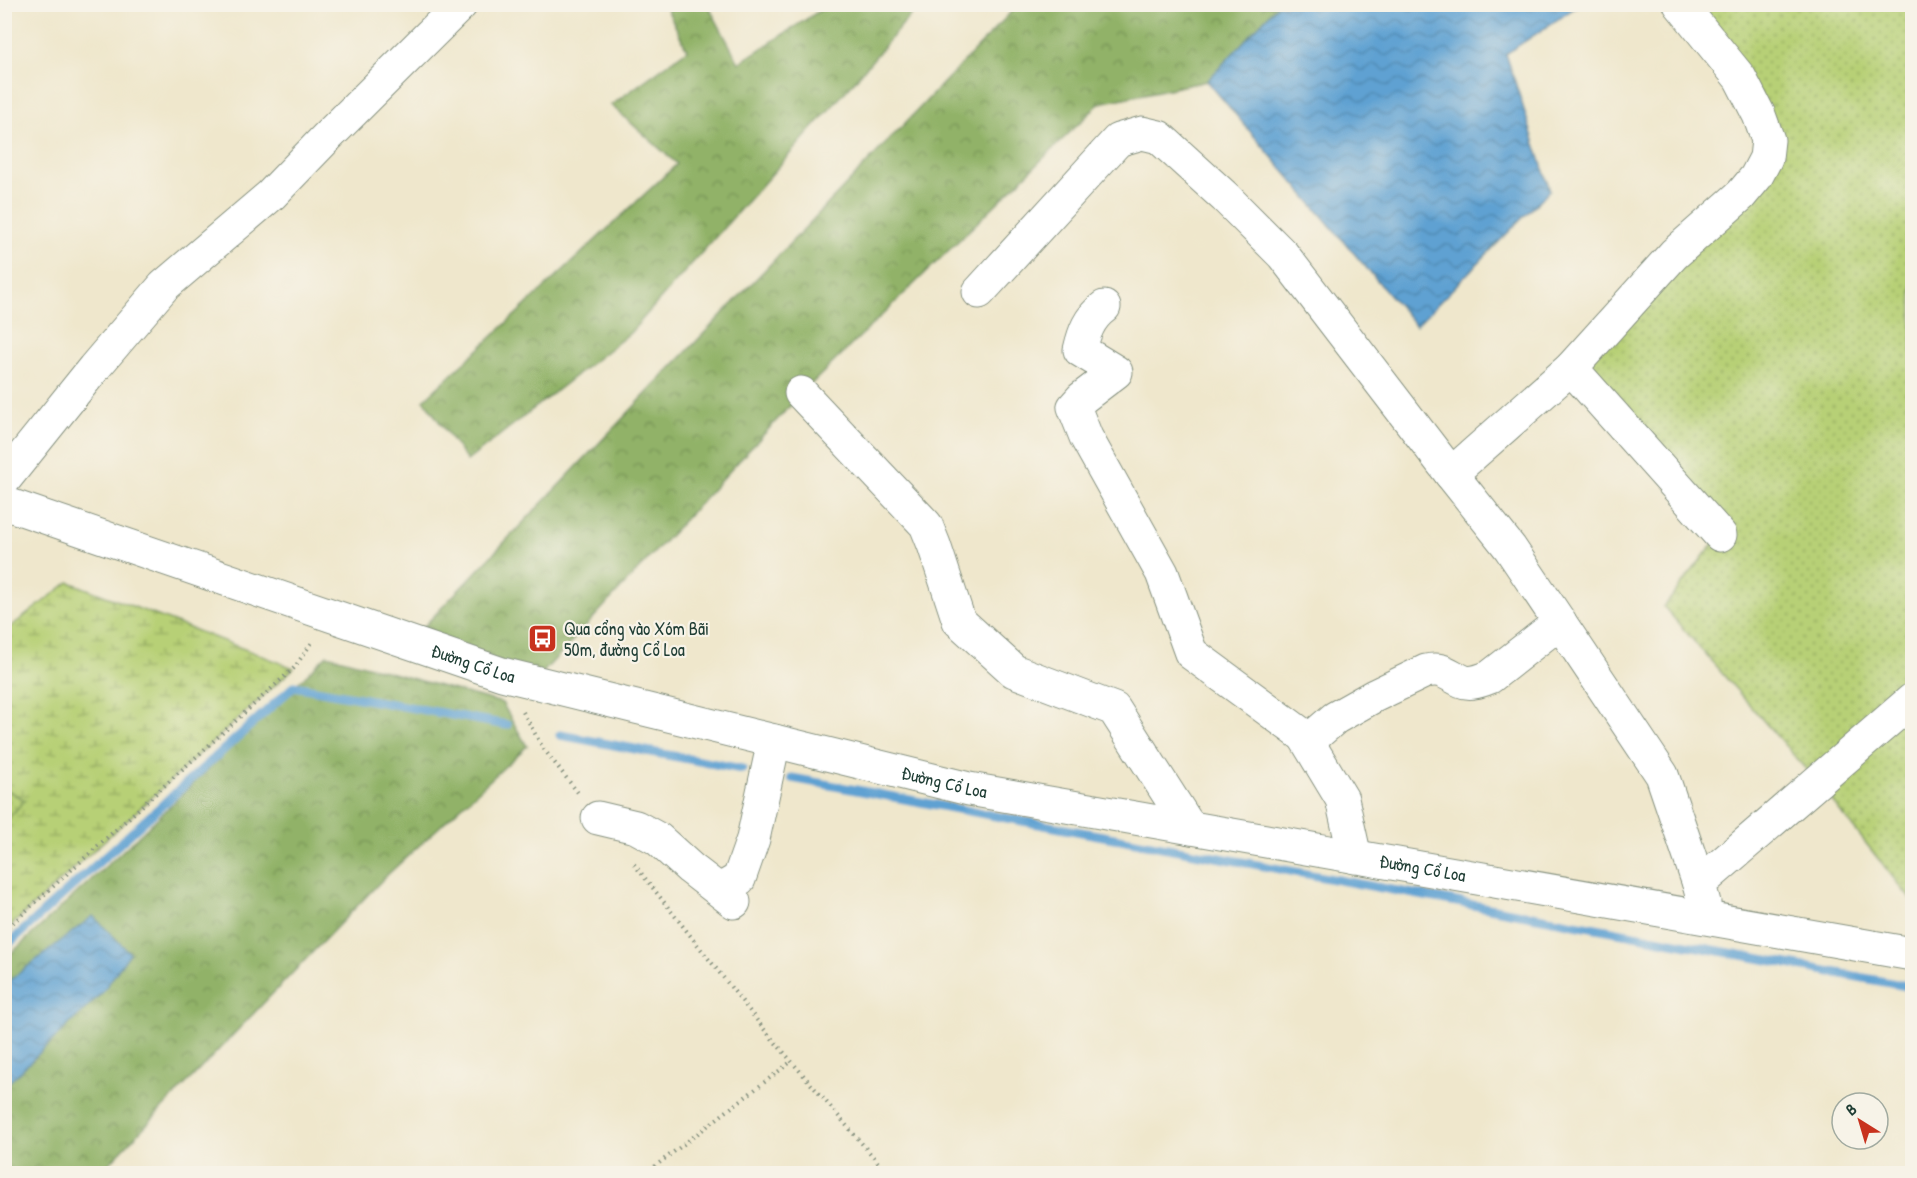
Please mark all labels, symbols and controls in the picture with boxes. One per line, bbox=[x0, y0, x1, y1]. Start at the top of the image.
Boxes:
place label: Qua cổng vào Xóm Bãi 50m, đường Cổ Loa bbox=[564, 616, 709, 662]
bus stop icon: Qua cổng vào Xóm Bãi 50m, đường Cổ Loa bbox=[527, 623, 559, 655]
street label: Đường Cổ Loa bbox=[428, 638, 518, 689]
street label: Đường Cổ Loa bbox=[899, 760, 989, 804]
street label: Đường Cổ Loa bbox=[1378, 848, 1468, 888]
north arrow bbox=[1830, 1091, 1890, 1151]
text: B bbox=[1841, 1098, 1861, 1120]

